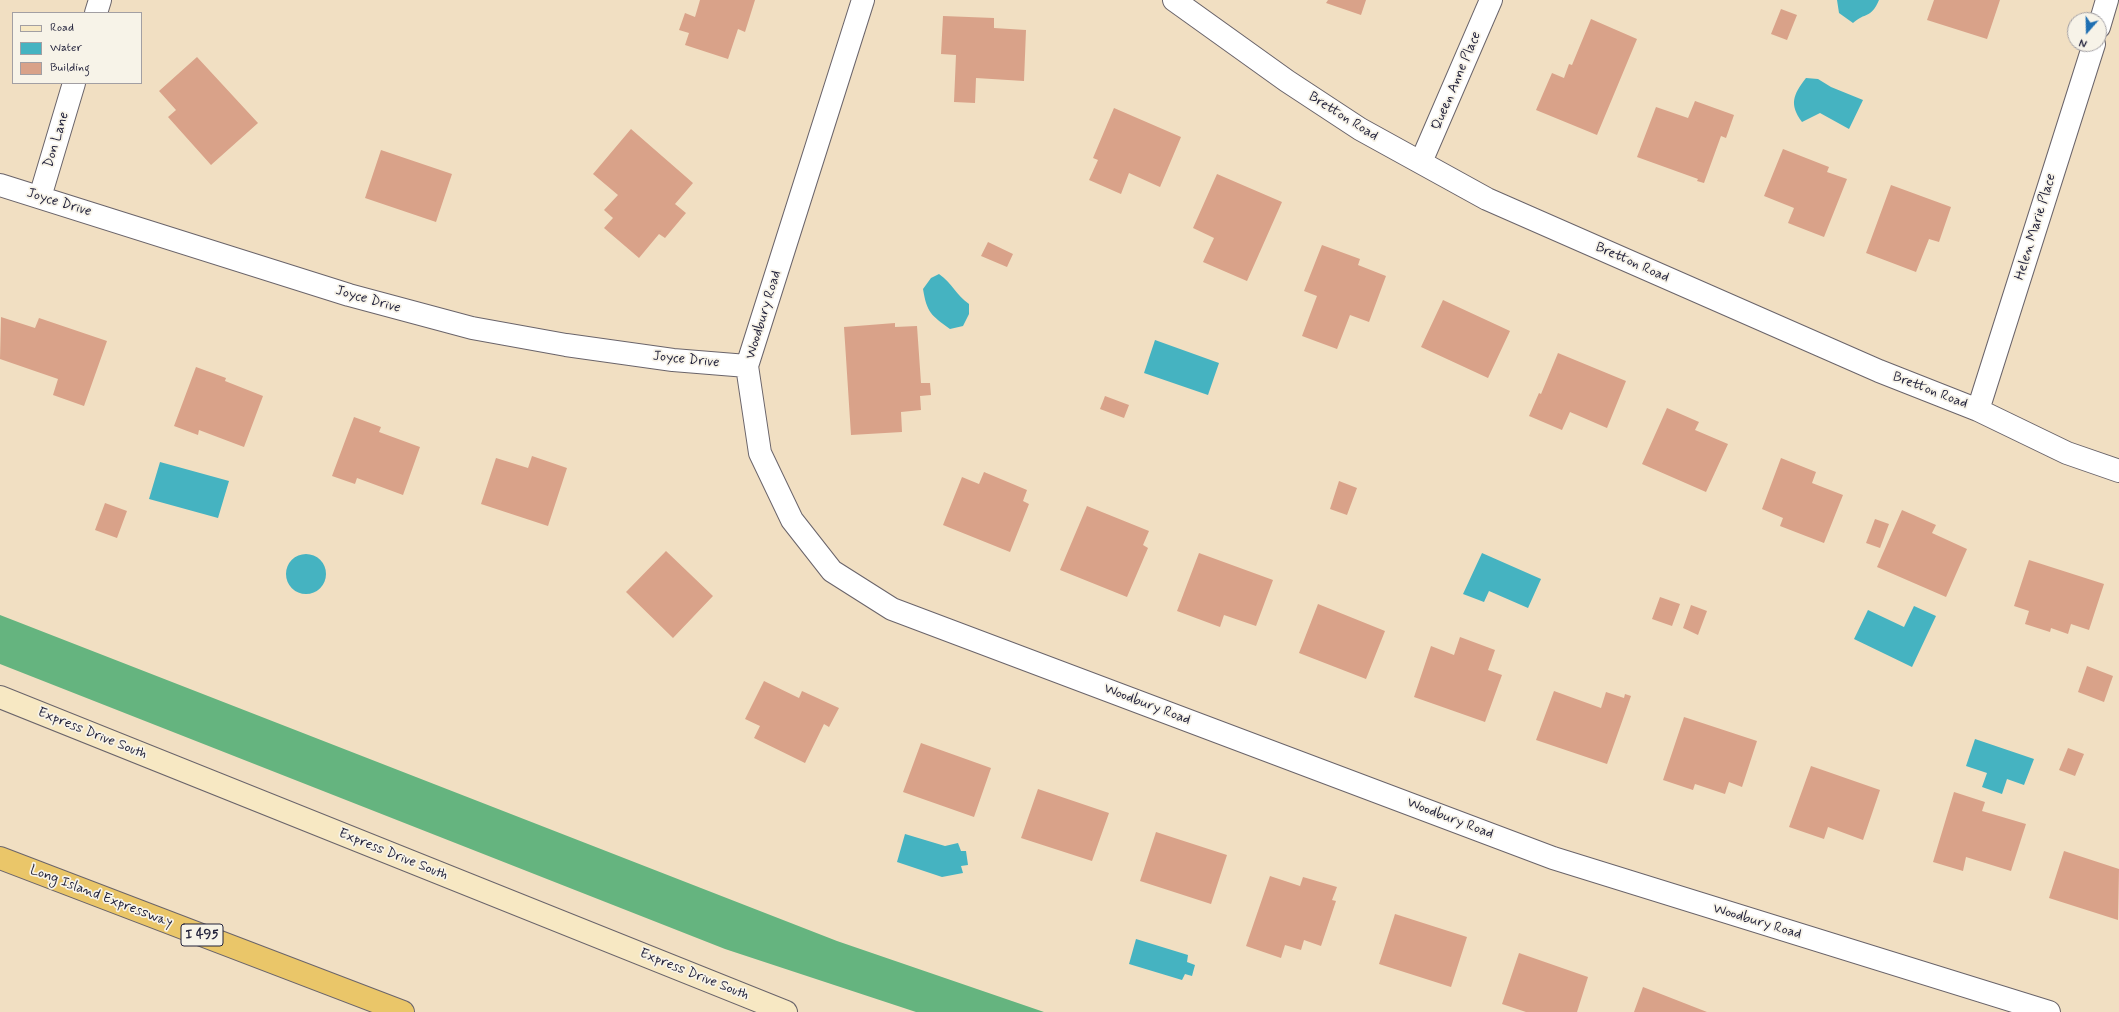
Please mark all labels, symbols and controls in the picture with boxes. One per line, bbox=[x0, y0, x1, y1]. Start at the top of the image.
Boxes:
legend bbox=[12, 12, 142, 84]
north arrow bbox=[2067, 12, 2107, 52]
text: Road bbox=[50, 20, 74, 36]
street label: Queen Anne Place bbox=[1429, 29, 1485, 133]
text: N bbox=[2077, 35, 2089, 50]
text: Water bbox=[50, 40, 82, 56]
text: Building bbox=[50, 60, 90, 76]
street label: Bretton Road bbox=[1305, 89, 1381, 145]
street label: Don Lane bbox=[41, 110, 73, 170]
street label: Helen Marie Place bbox=[2012, 172, 2060, 282]
street label: Joyce Drive bbox=[25, 185, 93, 221]
street label: Bretton Road bbox=[1593, 239, 1671, 287]
street label: Woodbury Road bbox=[743, 269, 785, 361]
street label: Joyce Drive bbox=[334, 283, 402, 317]
street label: Joyce Drive bbox=[652, 348, 720, 372]
street label: Bretton Road bbox=[1890, 369, 1970, 413]
street label: Woodbury Road bbox=[1101, 681, 1193, 729]
street label: Express Drive South bbox=[35, 704, 149, 764]
street label: Woodbury Road bbox=[1404, 795, 1496, 843]
street label: Express Drive South bbox=[336, 825, 450, 885]
street label: Long Island Expressway bbox=[27, 862, 175, 932]
street label: Woodbury Road bbox=[1711, 901, 1803, 943]
road number: I 495 bbox=[181, 924, 223, 946]
street label: Express Drive South bbox=[637, 945, 751, 1005]

